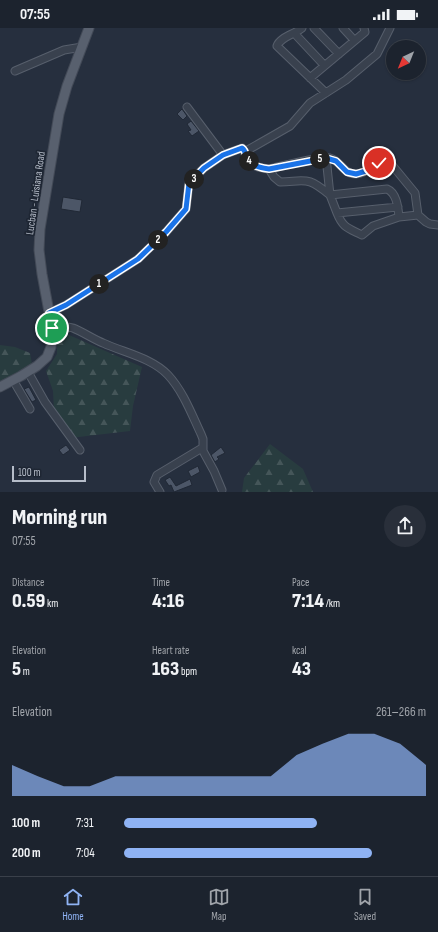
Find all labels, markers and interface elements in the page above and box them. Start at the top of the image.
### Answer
text: 07:55 [20,5,50,24]
north arrow [386,40,426,80]
map controls [386,40,426,80]
pin [362,146,396,180]
pin: 5 [310,149,330,169]
street label: Lucban - Luisiana Road [23,150,48,236]
pin: 4 [239,151,259,171]
text: 5 [318,152,322,165]
icon: check [368,152,390,174]
text: 4 [246,154,252,167]
pin: 3 [184,169,204,189]
text: 3 [192,172,196,185]
pin: 2 [148,230,168,250]
text: 2 [156,233,160,246]
pin: 1 [89,274,109,294]
text: 1 [97,277,101,290]
pin [35,311,69,345]
icon: arrive [41,317,63,339]
scale bar [12,464,86,483]
text: 100 m [18,466,40,479]
text: Morning run [12,504,107,531]
button: share [384,505,426,547]
text: 07:55 [12,533,36,549]
text: Distance [12,576,44,589]
text: Time [152,576,170,589]
text: Pace [292,576,310,589]
text: 0.59 [12,589,45,613]
text: 4:16 [152,589,184,613]
text: 7:14 [292,589,324,613]
text: km [45,597,58,610]
text: /km [324,597,340,610]
text: Elevation [12,644,46,657]
text: Heart rate [152,644,190,657]
text: kcal [292,644,307,657]
text: 5 [12,657,21,681]
text: 163 [152,657,179,681]
text: 43 [292,657,311,681]
text: m [21,665,30,678]
text: bpm [179,665,197,678]
text: Elevation [12,704,52,720]
text: 261–266 m [376,704,426,720]
text: 100 m [12,815,40,831]
text: 7:31 [76,815,94,831]
text: 200 m [12,845,41,861]
text: 7:04 [76,845,95,861]
tab: Home [62,886,84,923]
tab: Map [208,886,230,923]
tab: Saved [354,886,376,923]

